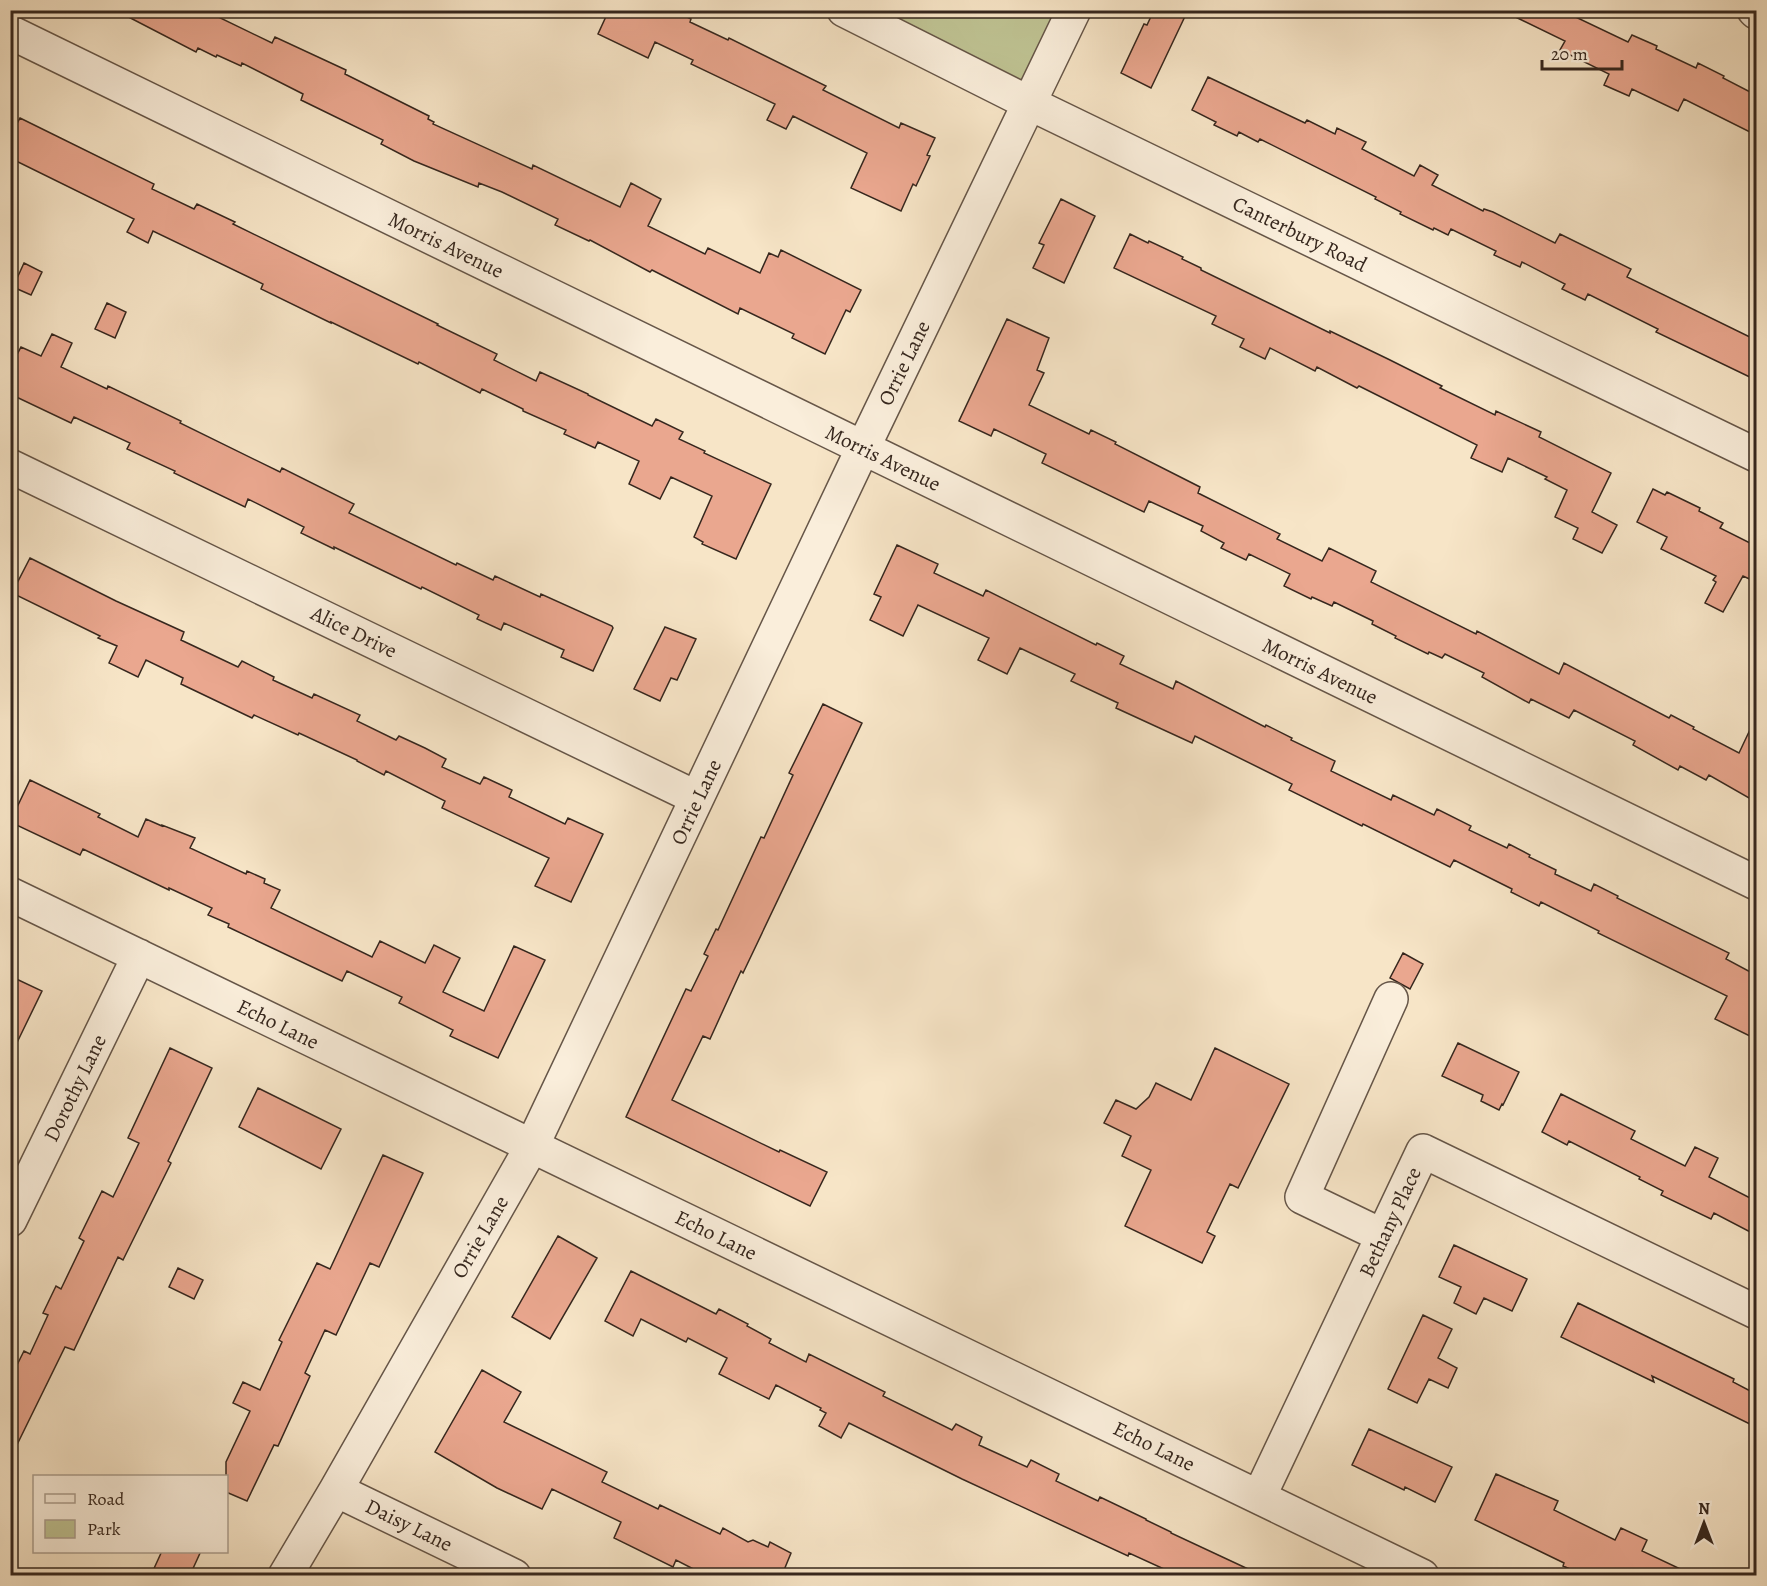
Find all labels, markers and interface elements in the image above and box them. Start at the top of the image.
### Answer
scale bar [1542,33,1622,71]
text: 20 m [1551,42,1588,66]
street label: Canterbury Road [1228,189,1373,279]
street label: Morris Avenue [384,205,508,285]
street label: Orrie Lane [871,316,937,410]
street label: Morris Avenue [821,418,945,498]
street label: Alice Drive [306,599,402,665]
street label: Morris Avenue [1258,631,1382,711]
street label: Orrie Lane [664,755,728,849]
street label: Echo Lane [232,992,324,1056]
street label: Dorothy Lane [37,1030,113,1146]
street label: Bethany Place [1352,1162,1428,1282]
street label: Orrie Lane [445,1190,515,1284]
street label: Echo Lane [670,1203,762,1267]
street label: Echo Lane [1108,1414,1200,1478]
legend [33,1475,228,1553]
text: Road [87,1487,125,1511]
street label: Daisy Lane [361,1492,457,1558]
north arrow [1674,1493,1734,1553]
text: N [1698,1498,1710,1520]
text: Park [87,1517,121,1541]

